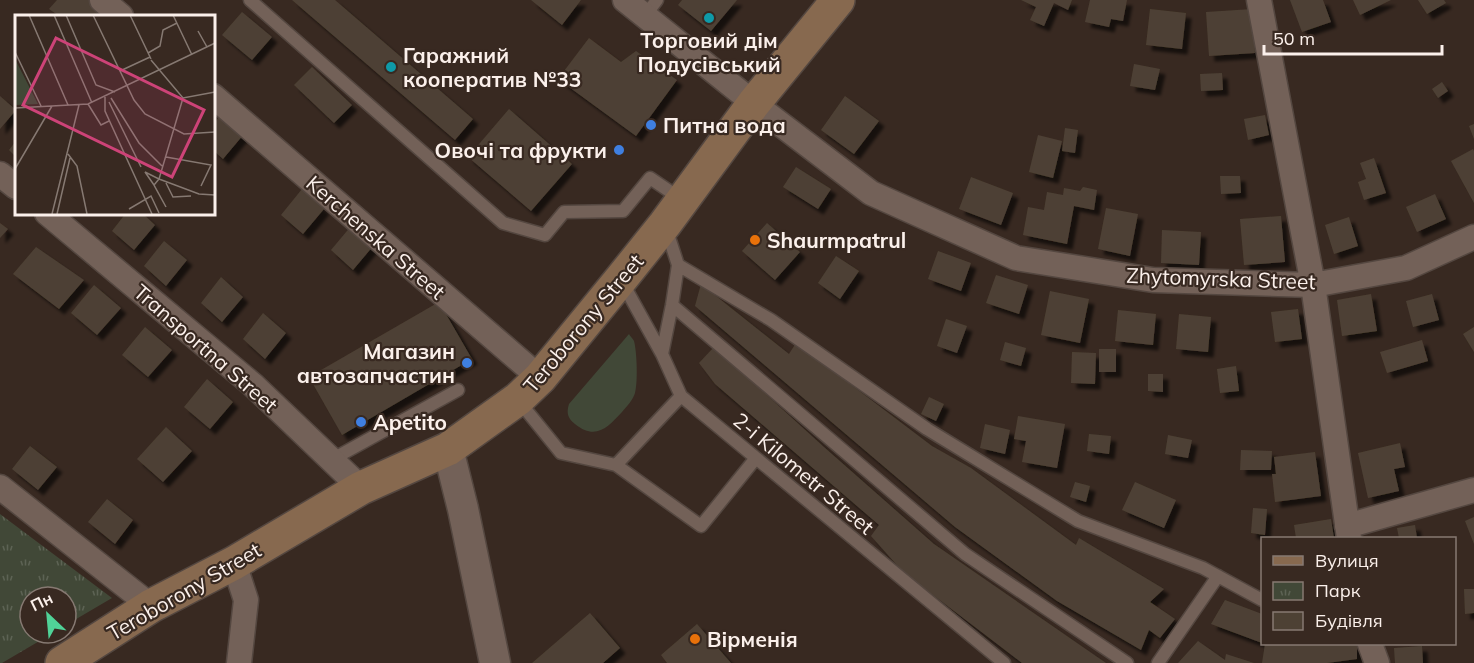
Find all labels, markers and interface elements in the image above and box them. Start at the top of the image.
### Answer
marker: Торговий дім Подусівський [702,11,716,25]
inset map [15,15,214,214]
scale bar [1264,18,1442,56]
place label: Торговий дім Подусівський [637,27,781,77]
text: 50 m [1273,27,1315,50]
place label: Гаражний кооператив №33 [403,42,581,92]
marker: Гаражний кооператив №33 [384,60,398,74]
place label: Питна вода [663,112,786,138]
marker: Питна вода [644,118,658,132]
place label: Овочі та фрукти [435,137,607,163]
marker: Овочі та фрукти [612,143,626,157]
street label: Kerchenska Street [301,170,451,304]
place label: Shaurmpatrul [767,227,906,253]
marker: Shaurmpatrul [748,233,762,247]
street label: Teroborony Street [517,248,649,398]
street label: Zhytomyrska Street [1126,262,1316,294]
street label: Transportna Street [129,278,283,418]
place label: Магазин автозапчастин [297,338,455,388]
marker: Магазин автозапчастин [460,356,474,370]
street label: 2-i Kilometr Street [728,407,880,539]
place label: Apetito [373,409,447,435]
marker: Apetito [354,415,368,429]
street label: Teroborony Street [103,536,265,646]
legend [1261,537,1456,645]
text: Вулиця [1315,549,1379,572]
text: Парк [1315,579,1361,602]
north arrow [18,585,78,645]
text: Пн [27,588,56,615]
text: Будівля [1315,609,1383,632]
place label: Вірменія [707,626,798,652]
marker: Вірменія [688,632,702,646]

